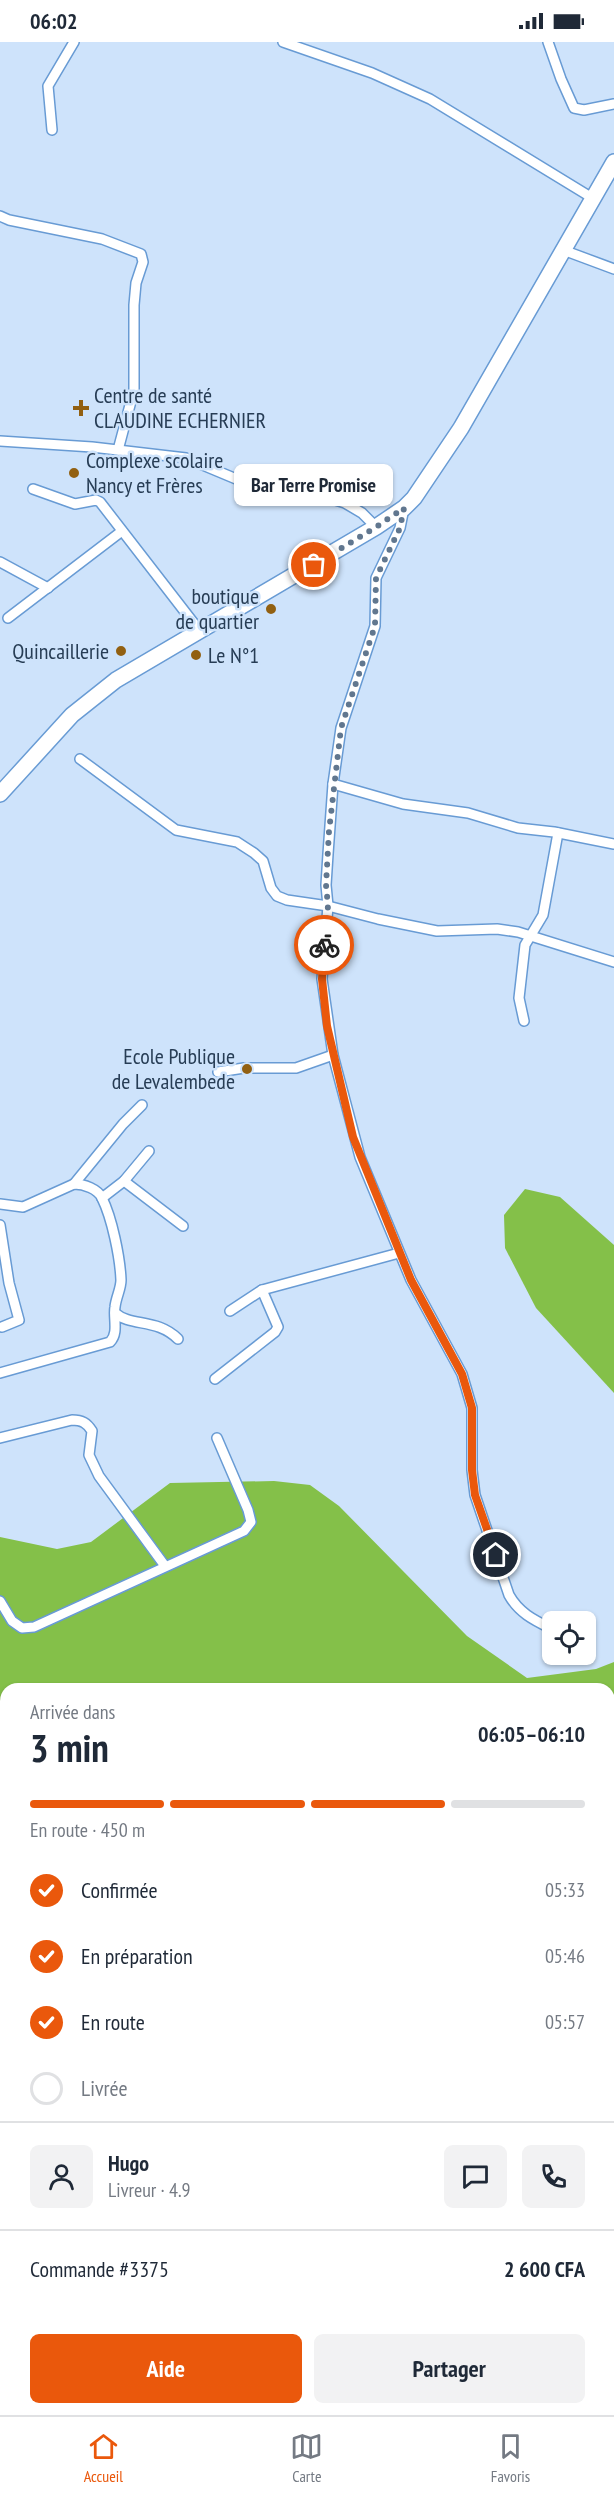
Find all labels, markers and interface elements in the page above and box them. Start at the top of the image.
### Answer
text: 06:02 [30,7,78,35]
place label: Centre de santé CLAUDINE ECHERNIER [94,381,266,434]
marker: Centre de santé CLAUDINE ECHERNIER [72,399,90,417]
place label: Complexe scolaire Nancy et Frères [86,446,223,499]
callout: Bar Terre Promise [234,463,394,505]
marker: Complexe scolaire Nancy et Frères [67,466,81,480]
text: Bar Terre Promise [251,472,376,498]
pin [288,539,339,590]
icon: bag [297,548,330,581]
place label: boutique de quartier [175,582,259,635]
marker: boutique de quartier [264,602,278,616]
place label: Quincaillerie [12,637,109,665]
place label: Le N°1 [208,641,259,669]
marker: Quincaillerie [114,644,128,658]
marker: Le N°1 [189,648,203,662]
courier [294,915,354,975]
icon: bike [308,929,341,962]
place label: Ecole Publique de Levalembede [112,1042,235,1095]
marker: Ecole Publique de Levalembede [240,1062,254,1076]
pin [470,1529,521,1580]
icon: home [479,1538,512,1571]
map controls [542,1611,596,1665]
button: locate [542,1611,596,1665]
text: Arrivée dans [30,1699,115,1725]
text: 06:05–06:10 [478,1720,585,1748]
text: 3 min [30,1722,109,1773]
text: En route · 450 m [30,1817,145,1843]
icon: check [30,1874,63,1907]
text: Confirmée [81,1876,158,1904]
text: 05:33 [545,1877,585,1903]
icon: check [30,1940,63,1973]
text: En préparation [81,1942,193,1970]
text: 05:46 [545,1943,585,1969]
icon: check [30,2006,63,2039]
text: En route [81,2008,145,2036]
text: 05:57 [545,2009,585,2035]
text: Livrée [81,2074,127,2102]
button: person [30,2145,93,2208]
button: chat [444,2145,507,2208]
button: phone [522,2145,585,2208]
text: Hugo [108,2149,149,2177]
text: Livreur · 4.9 [108,2177,191,2203]
text: Commande #3375 [30,2255,169,2283]
text: 2 600 CFA [504,2255,585,2283]
button: Aide [30,2334,302,2403]
button: Partager [314,2334,585,2403]
tab: Accueil [84,2430,123,2486]
tab: Carte [290,2430,323,2486]
tab: Favoris [491,2430,530,2486]

